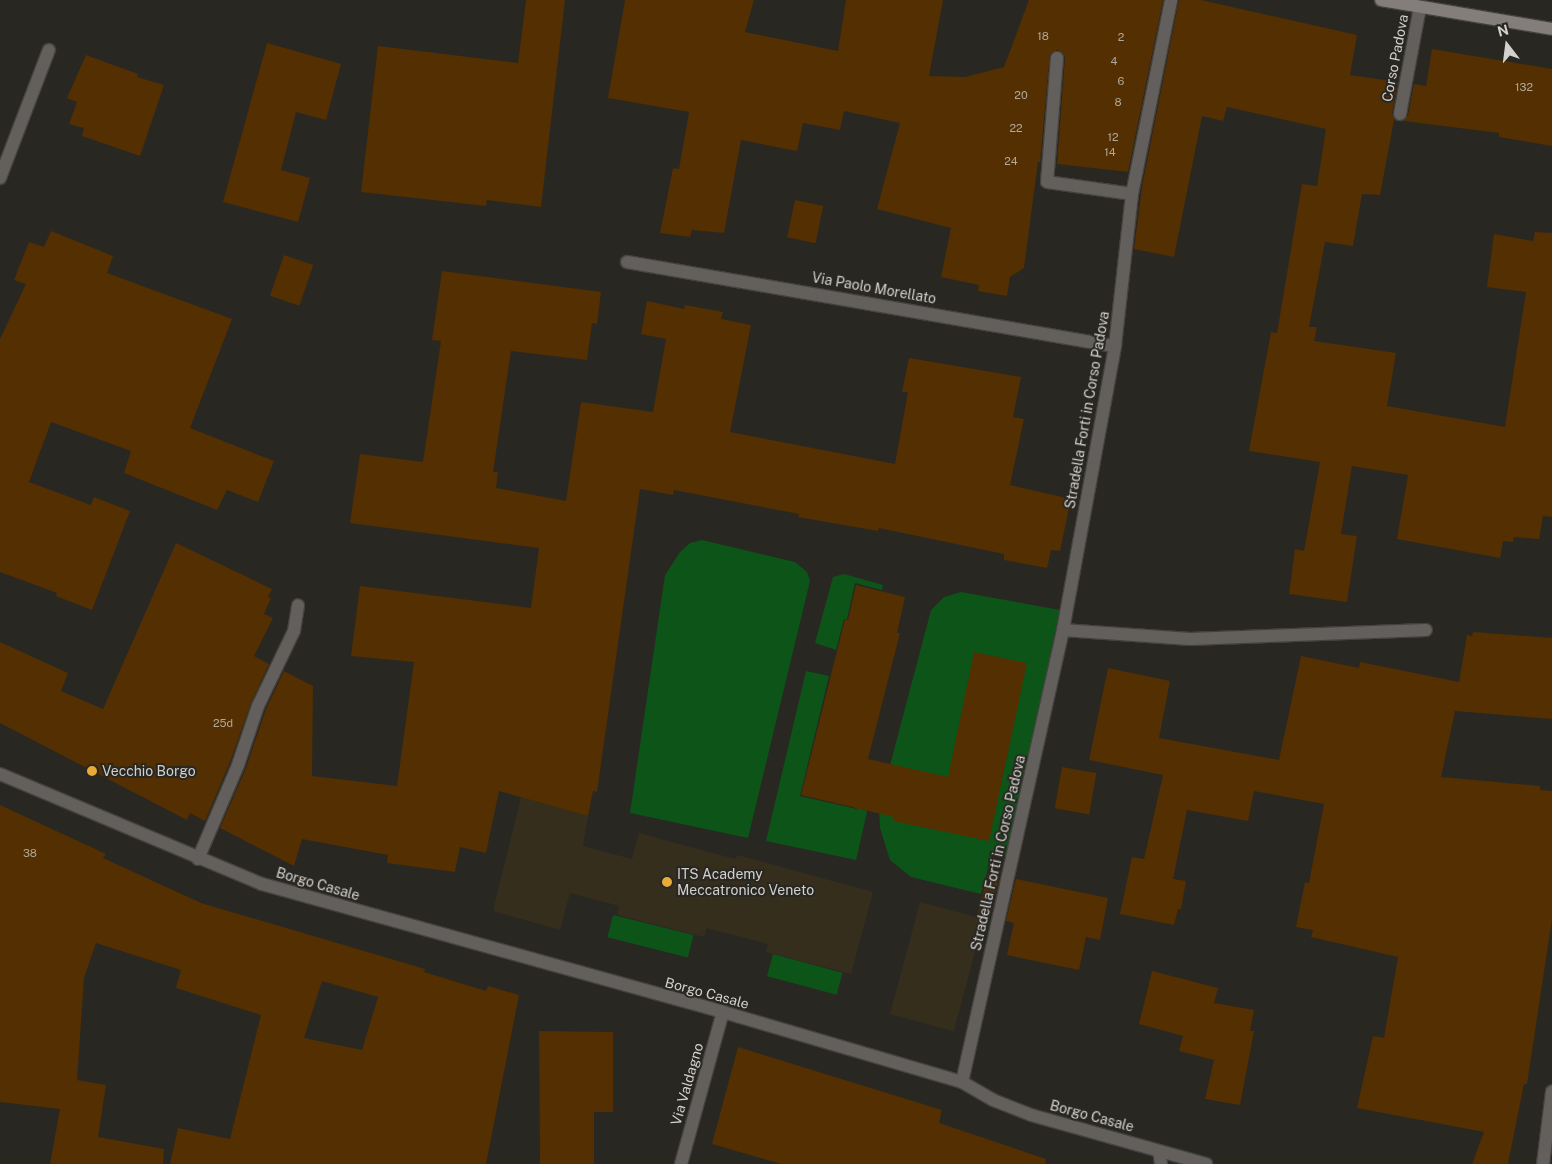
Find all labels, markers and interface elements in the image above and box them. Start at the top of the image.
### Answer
street label: Corso Padova [1378,13,1412,103]
north arrow [1482,20,1532,70]
text: N [1496,21,1510,40]
house number: 18 [1037,29,1049,43]
house number: 2 [1118,30,1124,44]
house number: 4 [1111,54,1117,68]
house number: 6 [1118,74,1124,88]
house number: 132 [1515,80,1533,94]
house number: 20 [1014,88,1028,102]
house number: 8 [1114,95,1122,109]
house number: 22 [1009,121,1023,135]
house number: 12 [1107,130,1119,144]
house number: 14 [1104,145,1116,159]
house number: 24 [1004,154,1018,168]
street label: Via Paolo Morellato [810,269,938,307]
street label: Stradella Forti in Corso Padova [1061,310,1113,510]
house number: 25d [213,716,233,730]
street label: Stradella Forti in Corso Padova [967,753,1029,953]
place label: Vecchio Borgo [102,763,196,779]
marker: Vecchio Borgo [86,765,98,777]
house number: 38 [23,846,37,860]
street label: Borgo Casale [274,864,362,904]
place label: ITS Academy Meccatronico Veneto [677,866,814,899]
marker: ITS Academy Meccatronico Veneto [661,876,673,888]
street label: Borgo Casale [663,974,751,1012]
street label: Via Valdagno [667,1041,707,1127]
street label: Borgo Casale [1048,1097,1136,1135]

